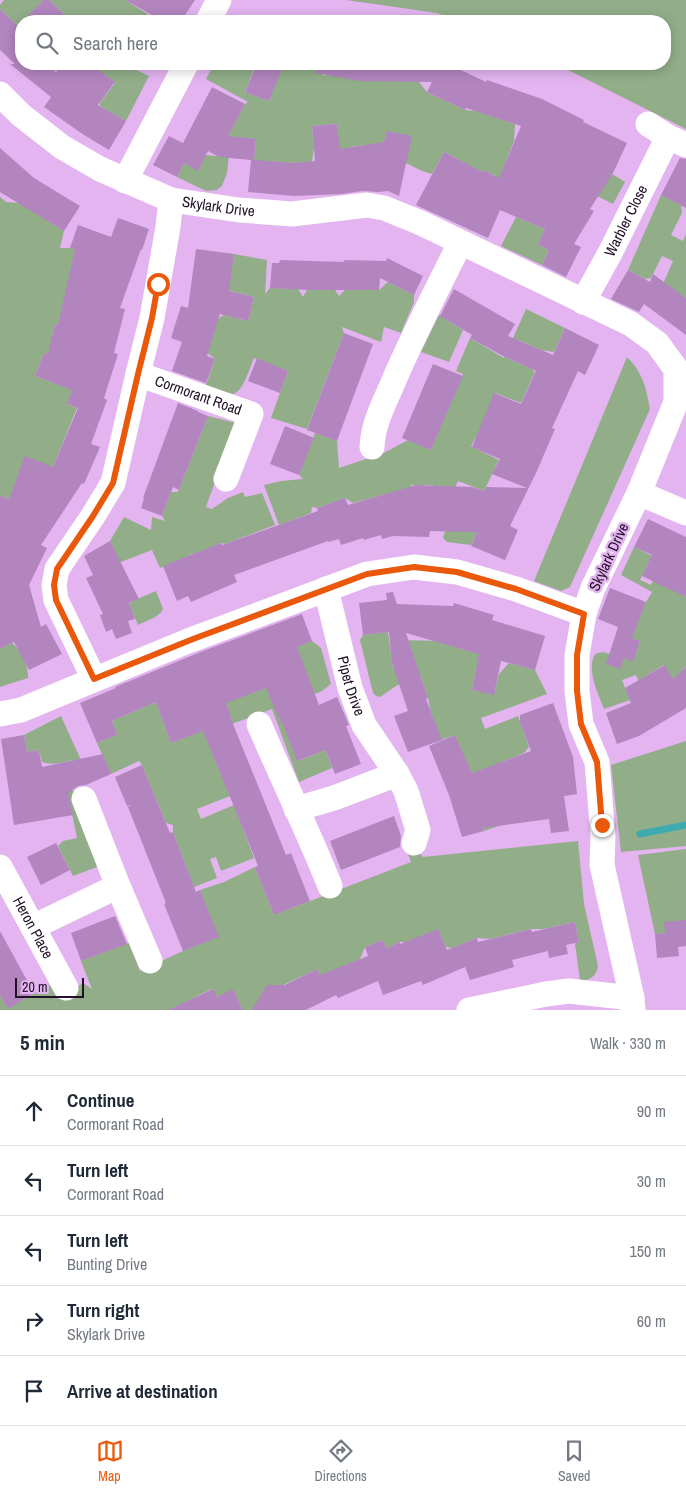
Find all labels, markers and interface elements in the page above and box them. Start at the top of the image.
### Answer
search box [15,15,671,70]
icon: search [33,29,61,57]
text: Search here [73,30,158,56]
street label: Warbler Close [599,181,652,260]
street label: Skylark Drive [181,191,256,221]
route start [147,273,170,296]
street label: Cormorant Road [152,370,245,420]
street label: Skylark Drive [584,519,634,594]
street label: Pipet Drive [333,654,371,719]
route end [591,814,614,837]
street label: Heron Place [8,893,59,962]
scale bar [15,975,84,998]
text: 20 m [22,978,48,996]
text: 5 min [20,1028,65,1057]
text: Walk · 330 m [590,1032,666,1054]
text: Continue [67,1087,135,1113]
icon: ahead [20,1097,48,1125]
text: 90 m [637,1100,666,1122]
text: Cormorant Road [67,1113,164,1135]
text: Turn left [67,1157,128,1183]
icon: left [20,1167,48,1195]
text: 30 m [637,1170,666,1192]
text: Cormorant Road [67,1183,164,1205]
text: Turn left [67,1227,128,1253]
icon: left [20,1237,48,1265]
text: 150 m [630,1240,666,1262]
text: Bunting Drive [67,1253,147,1275]
text: Turn right [67,1297,139,1323]
icon: right [20,1307,48,1335]
text: 60 m [637,1310,666,1332]
text: Skylark Drive [67,1323,145,1345]
icon: arrive [20,1377,48,1405]
text: Arrive at destination [67,1378,218,1404]
tab: Map [96,1437,124,1485]
tab: Directions [315,1437,367,1485]
tab: Saved [558,1437,590,1485]

